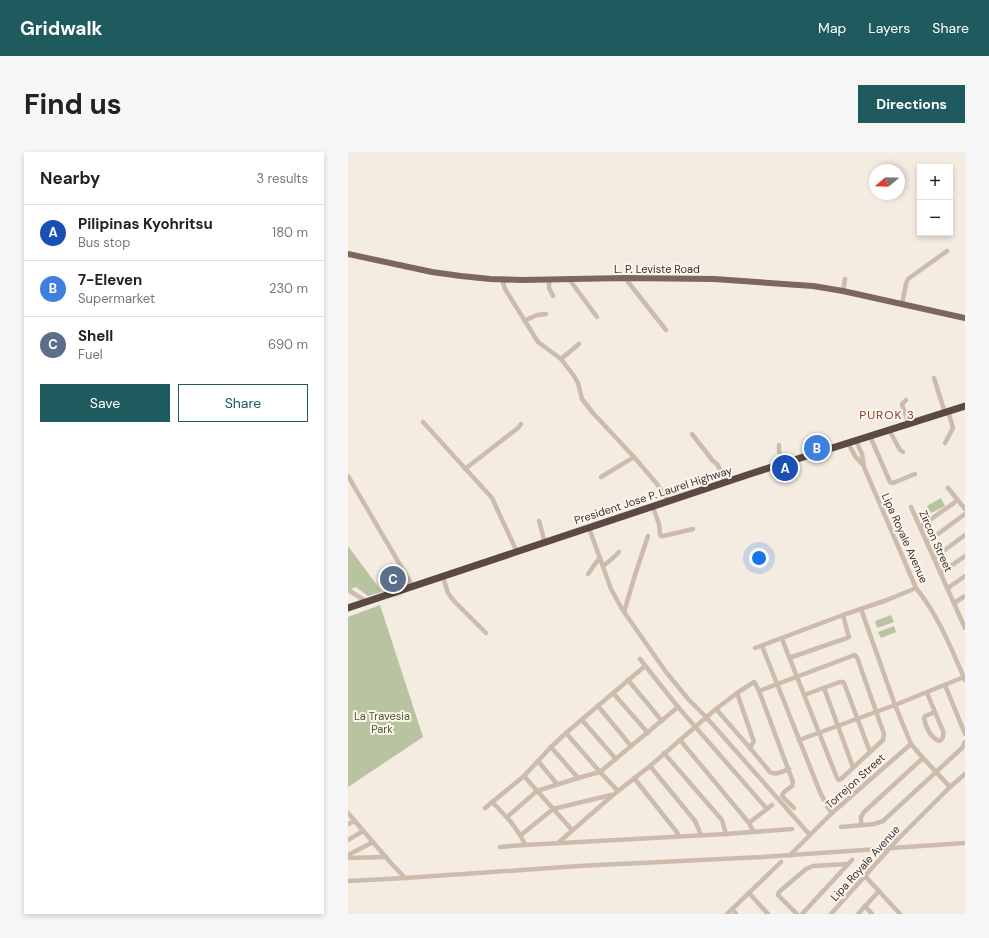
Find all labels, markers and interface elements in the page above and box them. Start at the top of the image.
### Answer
text: Gridwalk [20,16,102,41]
text: Map [818,19,846,37]
text: Layers [868,19,910,37]
text: Share [932,19,969,37]
button: Directions [858,85,965,123]
text: Find us [24,86,122,123]
north arrow [869,164,905,200]
map controls [917,164,953,236]
button: + [917,164,953,200]
text: Nearby [40,167,100,189]
text: 3 results [256,170,308,187]
button: − [917,200,953,236]
text: Pilipinas Kyohritsu [78,214,213,234]
text: A [48,224,58,241]
text: 180 m [272,224,308,241]
text: Bus stop [78,234,130,251]
street label: L. P. Leviste Road [614,262,700,276]
text: 7-Eleven [78,270,142,290]
text: B [49,280,57,297]
text: 230 m [269,280,308,297]
text: Supermarket [78,290,155,307]
text: Shell [78,326,113,346]
text: C [48,336,58,353]
text: 690 m [268,336,308,353]
text: Fuel [78,346,103,363]
button: Save [40,384,170,422]
button: Share [178,384,308,422]
district label: PUROK 3 [859,407,915,423]
pin: B [804,433,830,463]
pin: A [772,453,798,483]
street label: President Jose P. Laurel Highway [572,463,734,527]
street label: Lipa Royale Avenue [879,491,931,585]
street label: Zircon Street [916,508,956,574]
your location [749,548,769,568]
pin: C [380,564,406,594]
park label: La Travesia Park [354,709,410,736]
street label: Torrejon Street [822,751,888,811]
street label: Lipa Royale Avenue [827,822,903,904]

